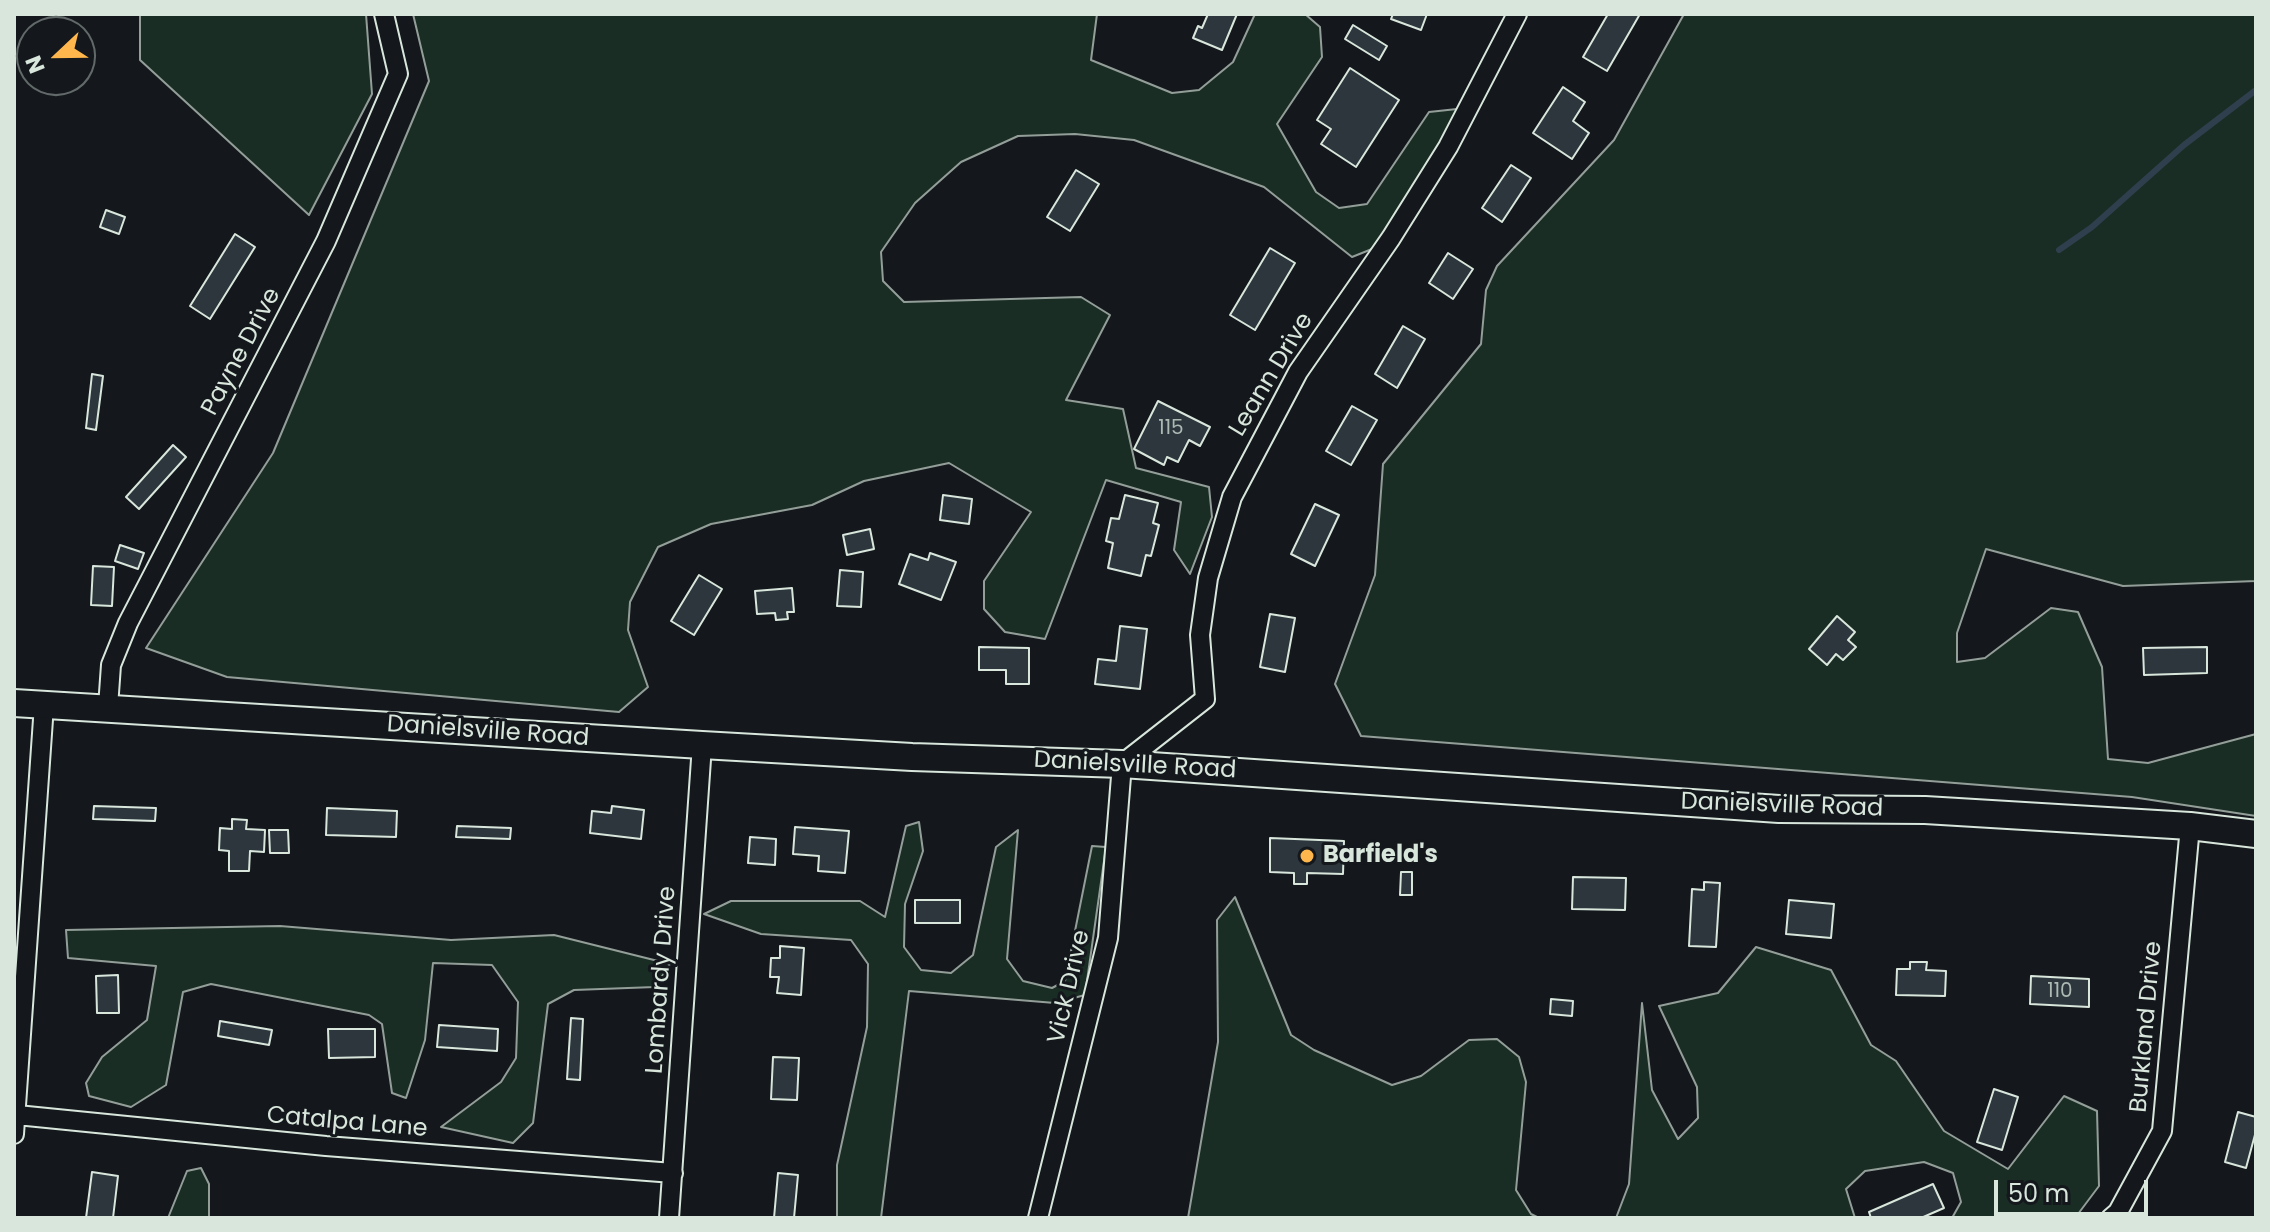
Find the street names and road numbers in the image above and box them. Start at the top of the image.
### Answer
street label: Payne Drive [196,283,288,421]
street label: Leann Drive [1224,308,1320,442]
street label: Danielsville Road [386,711,590,753]
street label: Danielsville Road [1033,746,1237,786]
street label: Danielsville Road [1680,788,1884,824]
street label: Lombardy Drive [641,885,683,1075]
street label: Vick Drive [1043,927,1097,1047]
street label: Burkland Drive [2125,940,2169,1114]
street label: Catalpa Lane [265,1102,429,1144]

